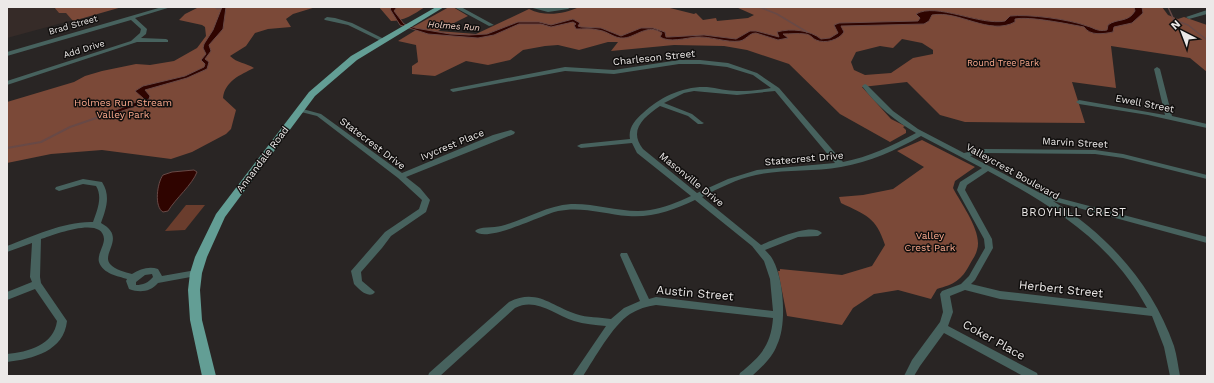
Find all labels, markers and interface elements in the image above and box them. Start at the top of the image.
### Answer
north arrow [1162,12,1202,52]
street label: Brad Street [47,13,99,37]
text: N [1168,17,1183,32]
water label: Holmes Run [428,19,480,33]
street label: Add Drive [62,38,106,60]
street label: Charleson Street [612,48,696,67]
park label: Round Tree Park [967,58,1039,68]
street label: Ewell Street [1115,92,1176,115]
park label: Holmes Run Stream Valley Park [74,97,172,120]
street label: Statecrest Drive [338,115,408,172]
street label: Annandale Road [234,124,291,194]
street label: Ivycrest Place [419,127,486,162]
street label: Marvin Street [1042,135,1109,150]
street label: Valleycrest Boulevard [964,141,1061,202]
street label: Masonville Drive [657,150,726,209]
street label: Statecrest Drive [764,150,844,167]
district label: BROYHILL CREST [1021,206,1127,219]
park label: Valley Crest Park [905,230,956,253]
street label: Herbert Street [1018,278,1104,300]
street label: Austin Street [656,283,734,303]
street label: Coker Place [960,317,1028,363]

